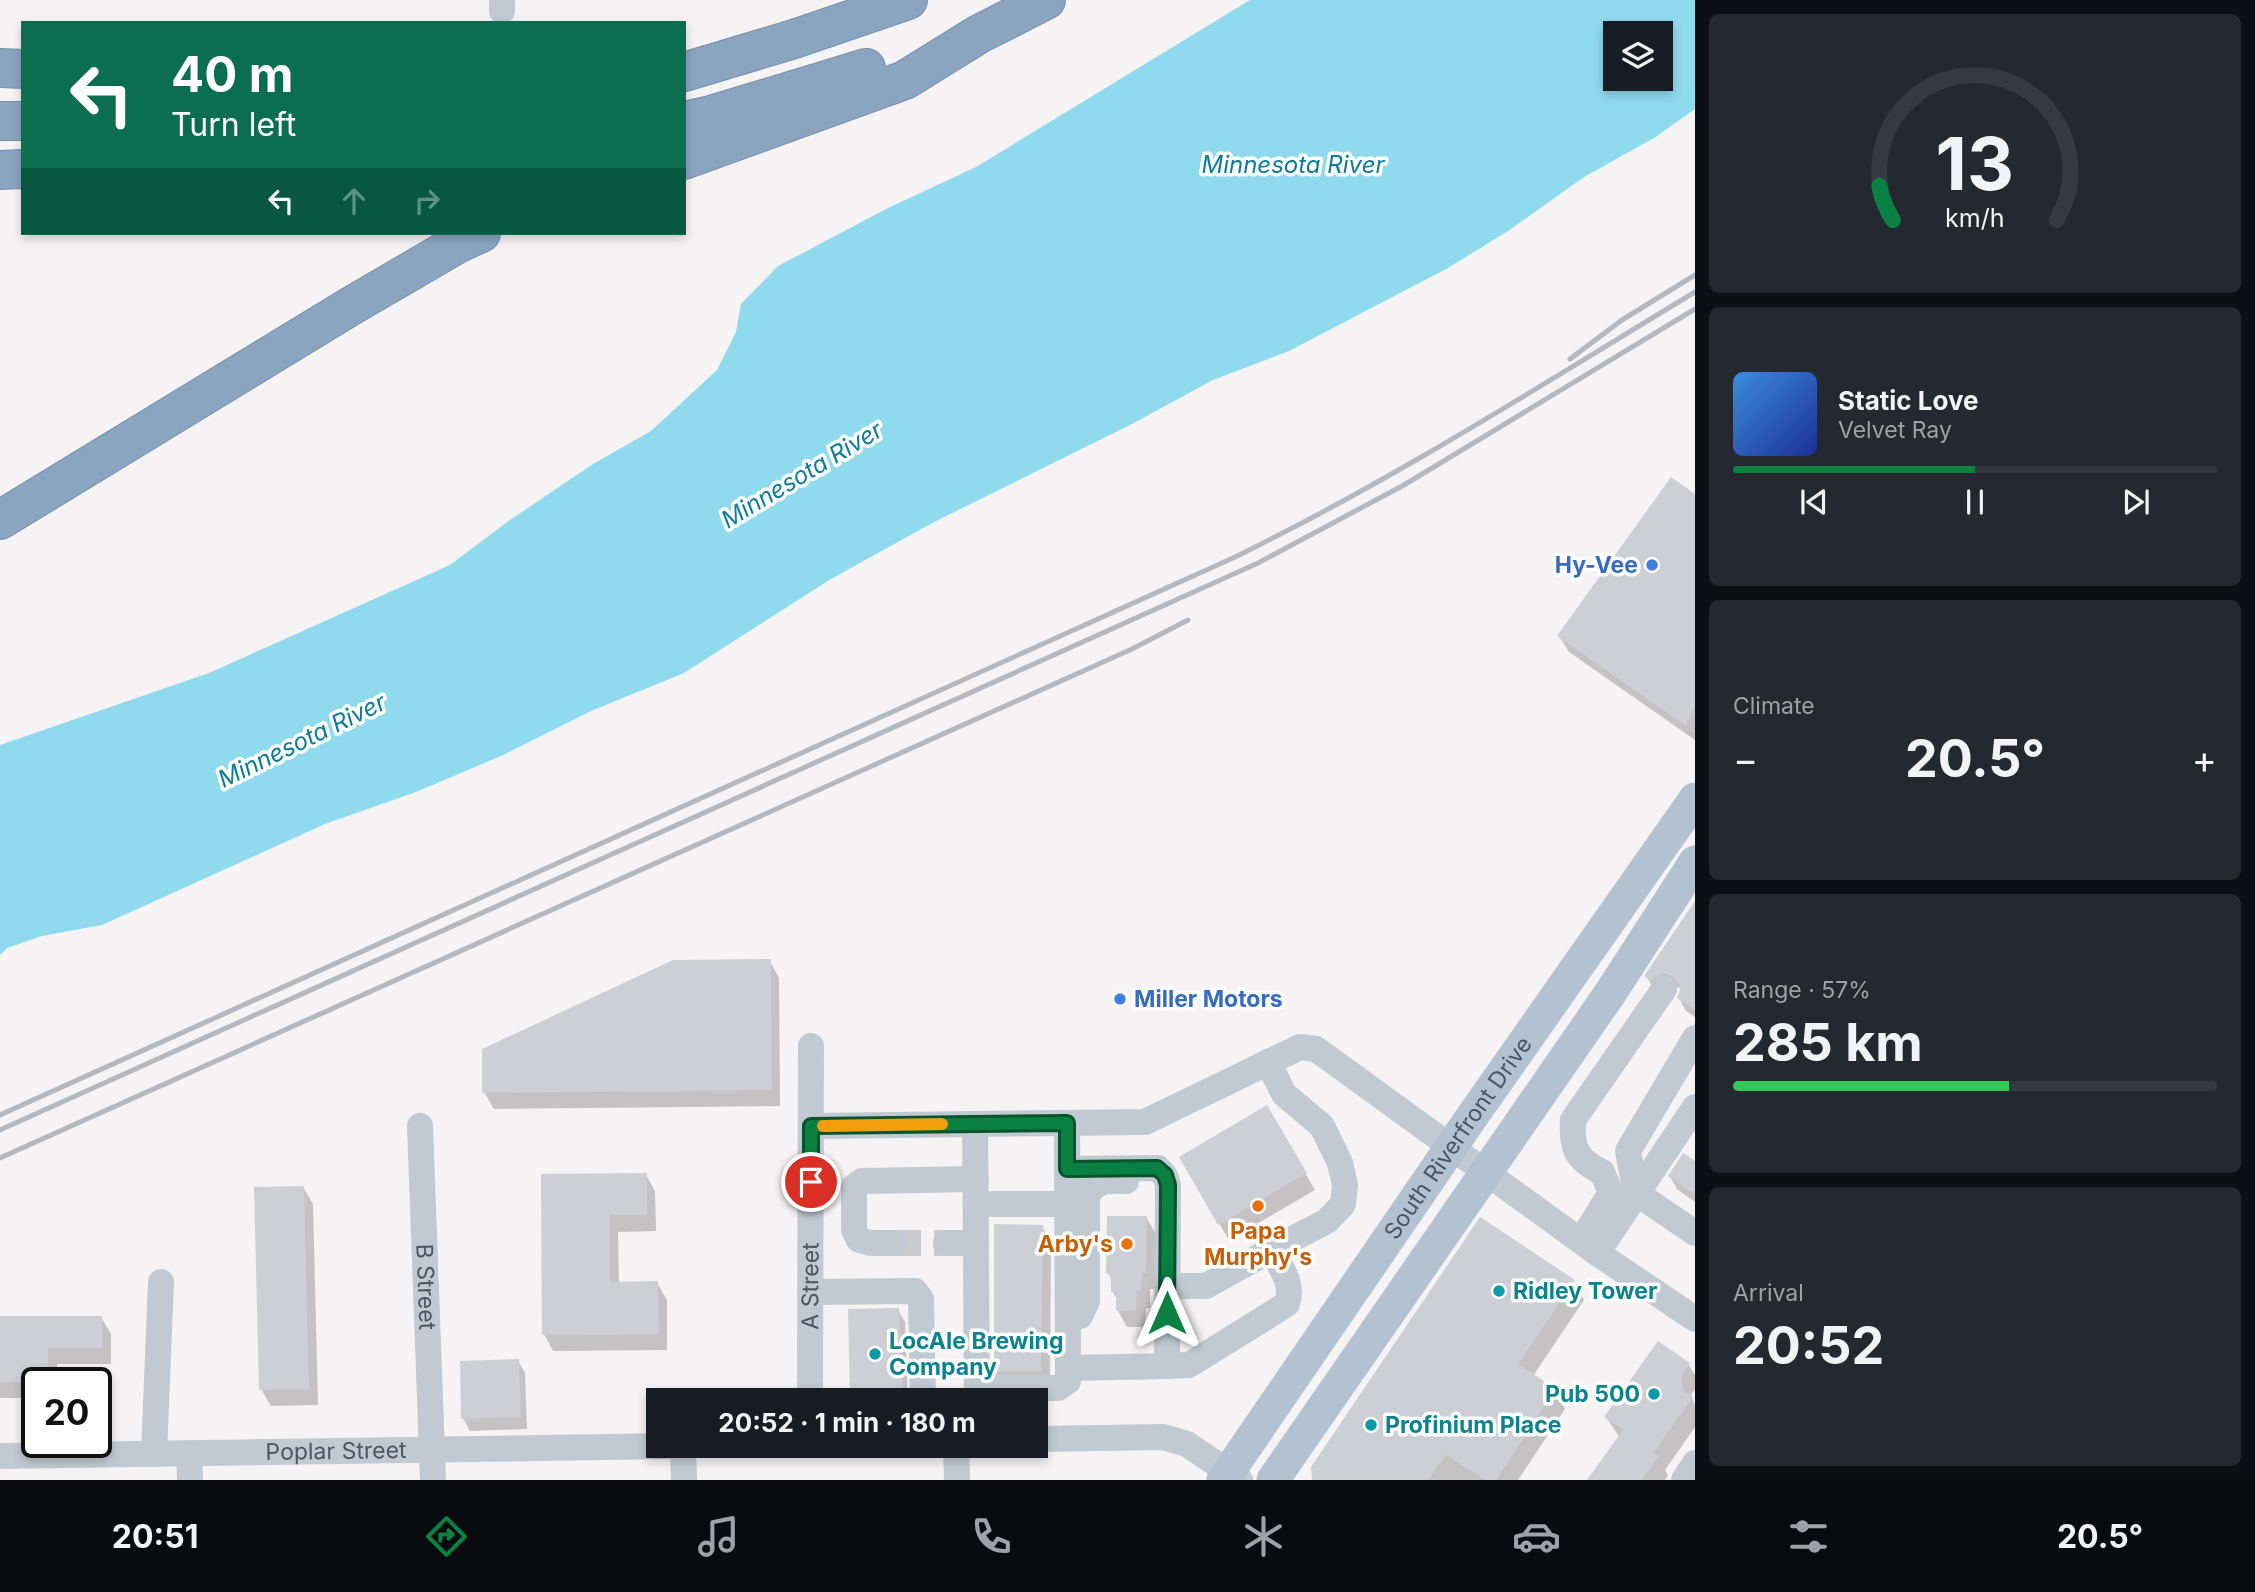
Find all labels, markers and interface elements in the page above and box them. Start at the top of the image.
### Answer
map controls [1603,21,1673,91]
button: layers [1603,21,1673,91]
text: 40 m [171,45,294,104]
icon: left [56,49,147,140]
text: Turn left [171,105,296,144]
text: 13 [1936,119,2014,208]
water label: Minnesota River [1201,150,1385,179]
icon: left [262,182,300,220]
icon: ahead [335,182,373,220]
icon: right [408,182,446,220]
text: km/h [1945,202,2005,232]
text: Static Love [1838,385,1979,416]
water label: Minnesota River [716,415,888,534]
text: Velvet Ray [1838,416,1952,444]
icon: previous [1795,483,1833,521]
icon: pause [1956,483,1994,521]
icon: next [2117,483,2155,521]
place label: Hy-Vee [1555,551,1638,579]
marker: Hy-Vee [1644,557,1660,573]
water label: Minnesota River [213,687,391,794]
text: Climate [1733,692,1815,720]
text: 20.5° [1905,727,2045,790]
text: − [1733,736,1758,782]
text: + [2192,736,2217,782]
text: Range · 57% [1733,976,1871,1004]
place label: Miller Motors [1134,985,1283,1013]
marker: Miller Motors [1112,991,1128,1007]
text: 285 km [1733,1011,1923,1074]
street label: South Riverfront Drive [1378,1031,1538,1245]
pin [781,1152,841,1212]
icon: arrive [792,1163,830,1201]
marker: Papa Murphy's [1250,1198,1266,1214]
place label: Papa Murphy's [1204,1217,1312,1271]
place label: Arby's [1038,1230,1113,1258]
marker: Arby's [1119,1236,1135,1252]
street label: A Street [796,1242,824,1330]
street label: B Street [410,1243,442,1331]
position arrow [1130,1276,1204,1350]
place label: Ridley Tower [1513,1277,1657,1305]
text: Arrival [1733,1279,1804,1307]
marker: Ridley Tower [1491,1283,1507,1299]
text: 20:52 [1733,1314,1884,1377]
place label: LocAle Brewing Company [889,1327,1063,1381]
marker: LocAle Brewing Company [867,1346,883,1362]
speed limit sign: 20 [21,1367,112,1458]
place label: Pub 500 [1545,1380,1640,1408]
marker: Pub 500 [1646,1386,1662,1402]
text: 20:52 · 1 min · 180 m [718,1407,976,1438]
place label: Profinium Place [1385,1411,1561,1439]
marker: Profinium Place [1363,1417,1379,1433]
street label: Poplar Street [265,1436,407,1466]
icon: directions [422,1512,471,1561]
icon: music [694,1512,743,1561]
icon: phone [967,1512,1016,1561]
icon: climate [1239,1512,1288,1561]
icon: car [1512,1512,1561,1561]
icon: filters [1784,1512,1833,1561]
text: 20:51 [112,1517,198,1556]
text: 20.5° [2057,1517,2143,1556]

